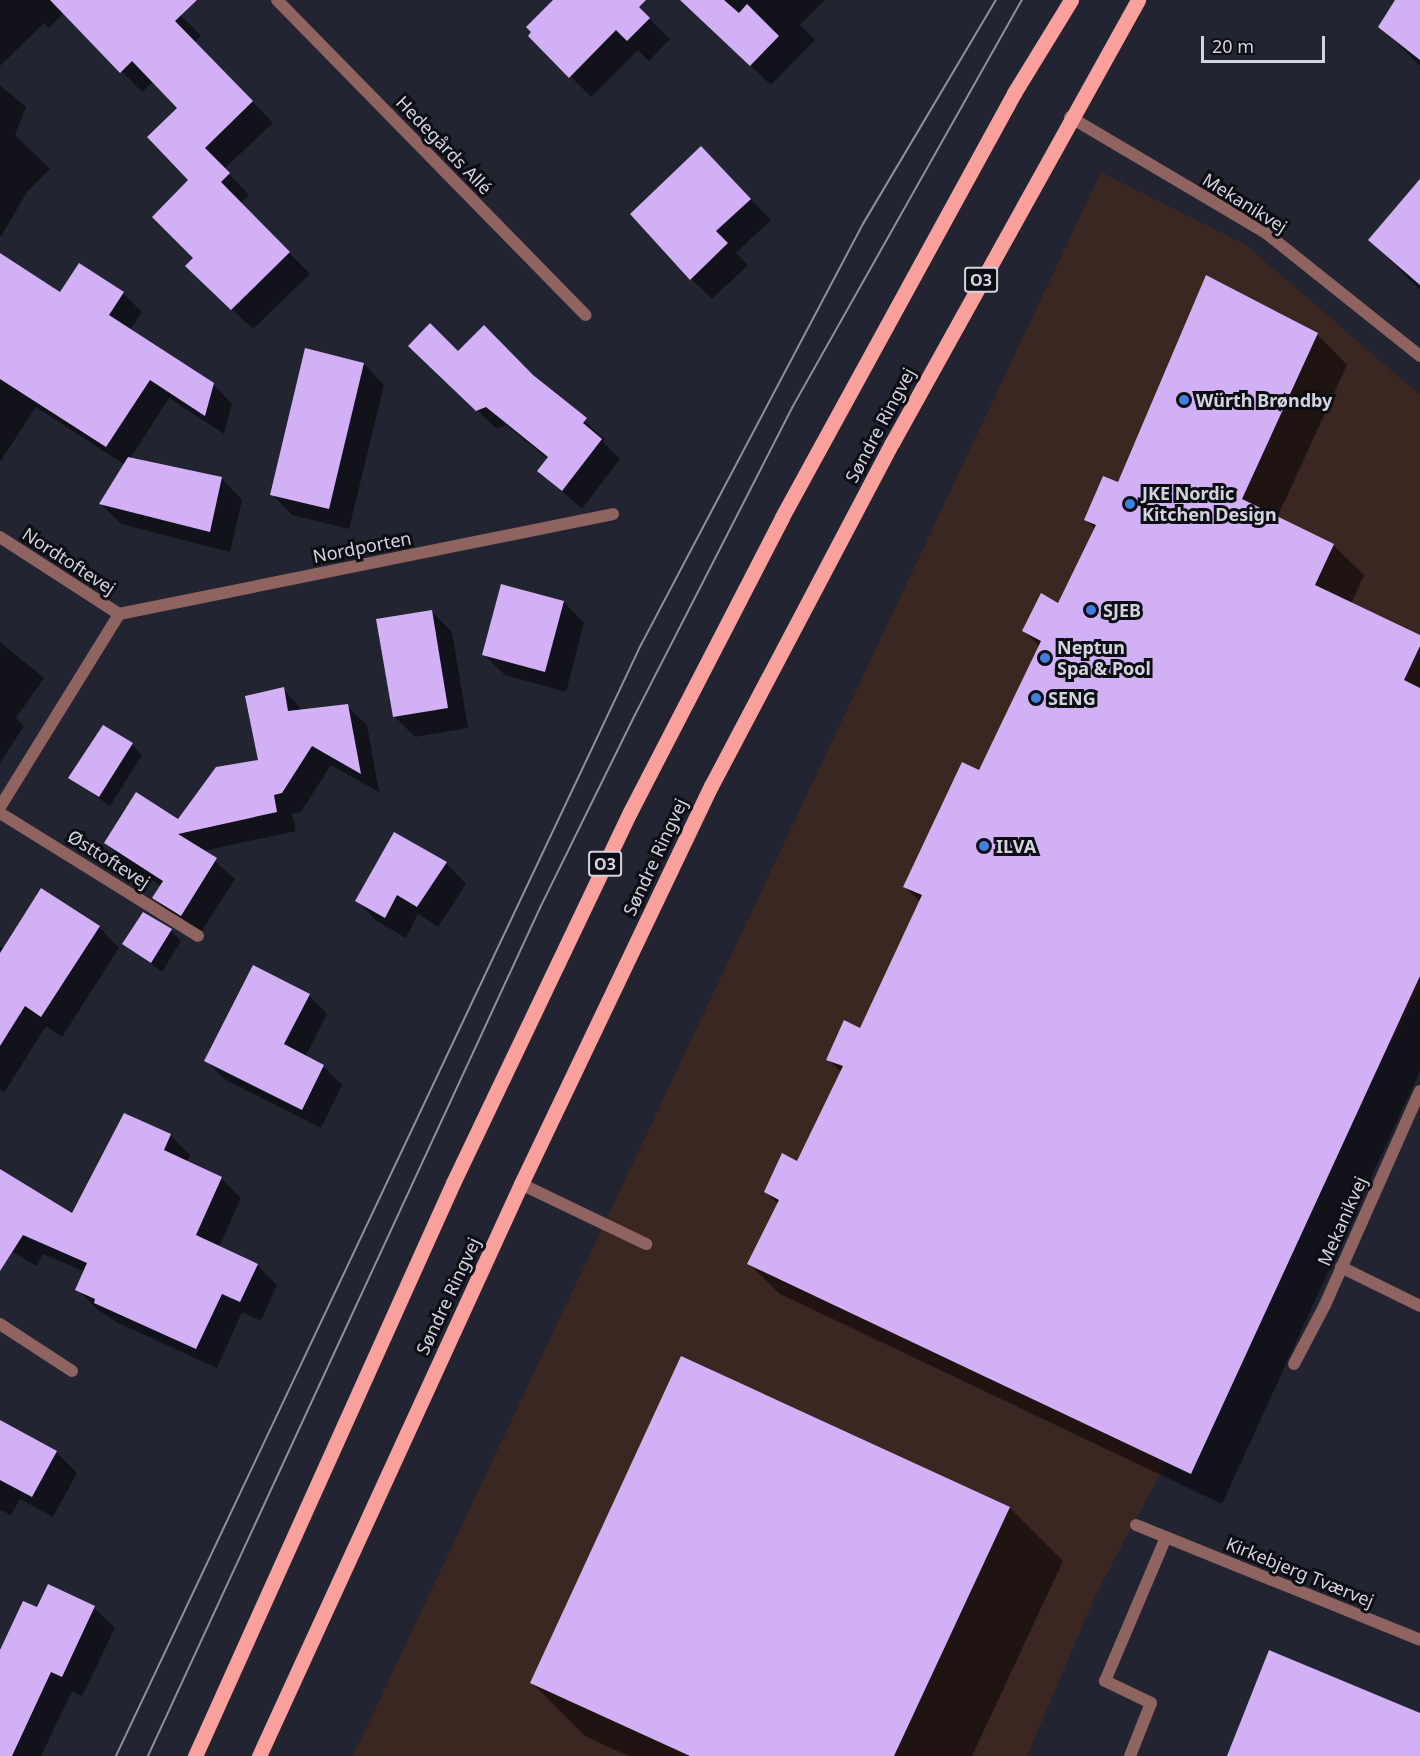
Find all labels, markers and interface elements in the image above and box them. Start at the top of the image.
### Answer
scale bar [1204,24,1328,62]
text: 20 m [1212,34,1254,58]
street label: Hedegårds Allé [392,91,496,199]
street label: Mekanikvej [1199,169,1291,237]
road number: O3 [963,267,999,293]
street label: Søndre Ringvej [841,364,919,486]
place label: Würth Brøndby [1196,389,1332,411]
marker: Würth Brøndby [1177,393,1191,407]
place label: JKE Nordic Kitchen Design [1142,483,1277,526]
marker: JKE Nordic Kitchen Design [1123,497,1137,511]
street label: Nordtoftevej [18,523,120,599]
street label: Nordporten [311,527,413,567]
place label: SJEB [1103,599,1141,621]
marker: SJEB [1084,603,1098,617]
place label: Neptun Spa & Pool [1057,637,1151,680]
marker: Neptun Spa & Pool [1038,651,1052,665]
place label: SENG [1048,687,1096,709]
marker: SENG [1029,691,1043,705]
street label: Søndre Ringvej [618,795,692,919]
street label: Østtoftevej [64,825,154,893]
place label: ILVA [996,835,1036,857]
marker: ILVA [977,839,991,853]
road number: O3 [587,851,623,877]
street label: Mekanikvej [1313,1173,1371,1269]
street label: Søndre Ringvej [411,1234,485,1358]
street label: Kirkebjerg Tværvej [1223,1532,1377,1612]

